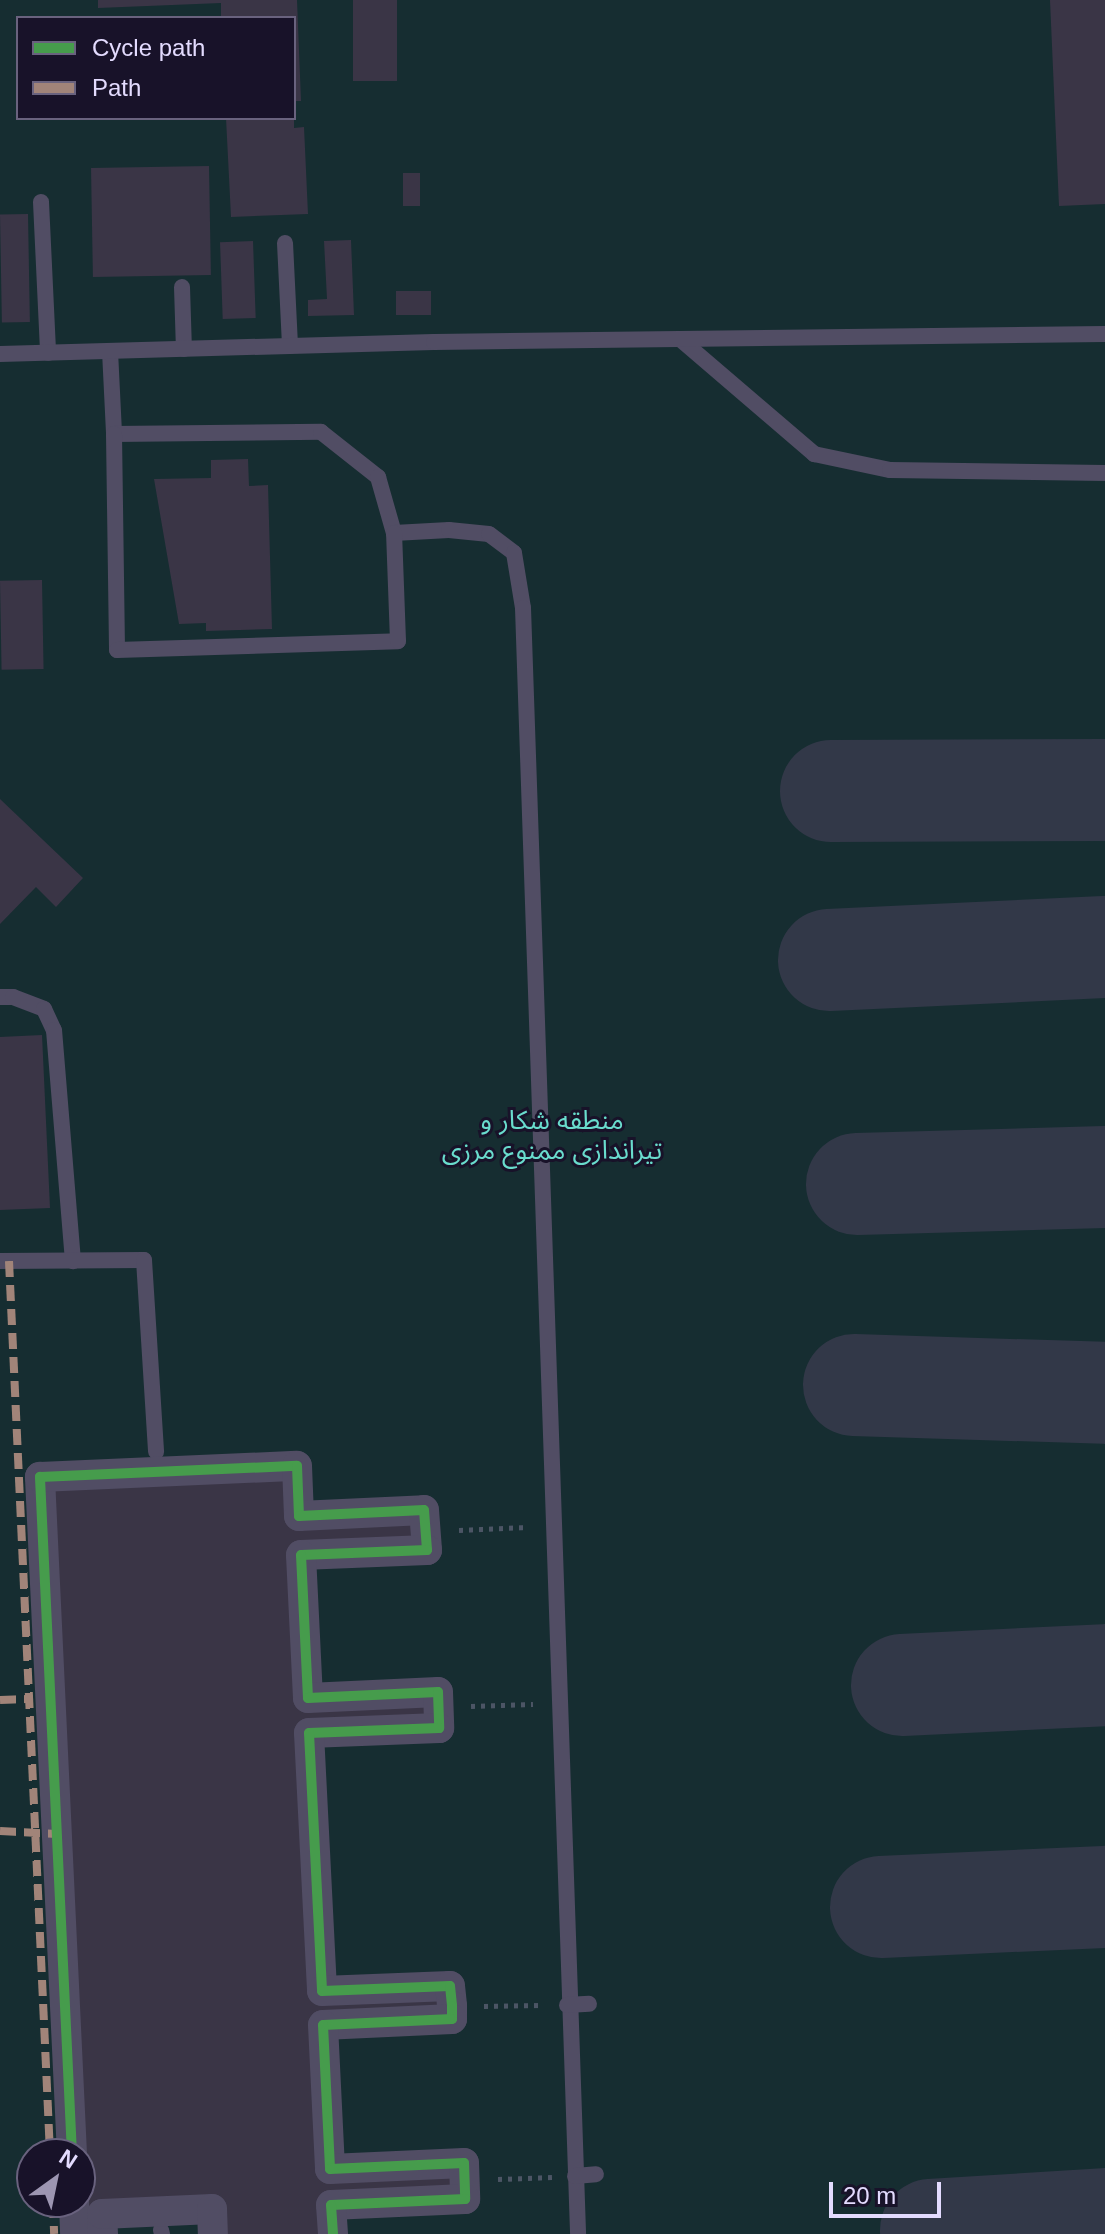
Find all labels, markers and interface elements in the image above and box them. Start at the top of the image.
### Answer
legend [16,16,296,120]
text: Cycle path [92,34,205,61]
text: Path [92,74,141,101]
park label: منطقه شکار و تیراندازی ممنوع مرزی [442,1105,662,1166]
north arrow [16,2138,96,2218]
text: N [55,2144,82,2174]
scale bar [833,2166,945,2216]
text: 20 m [843,2182,896,2209]

